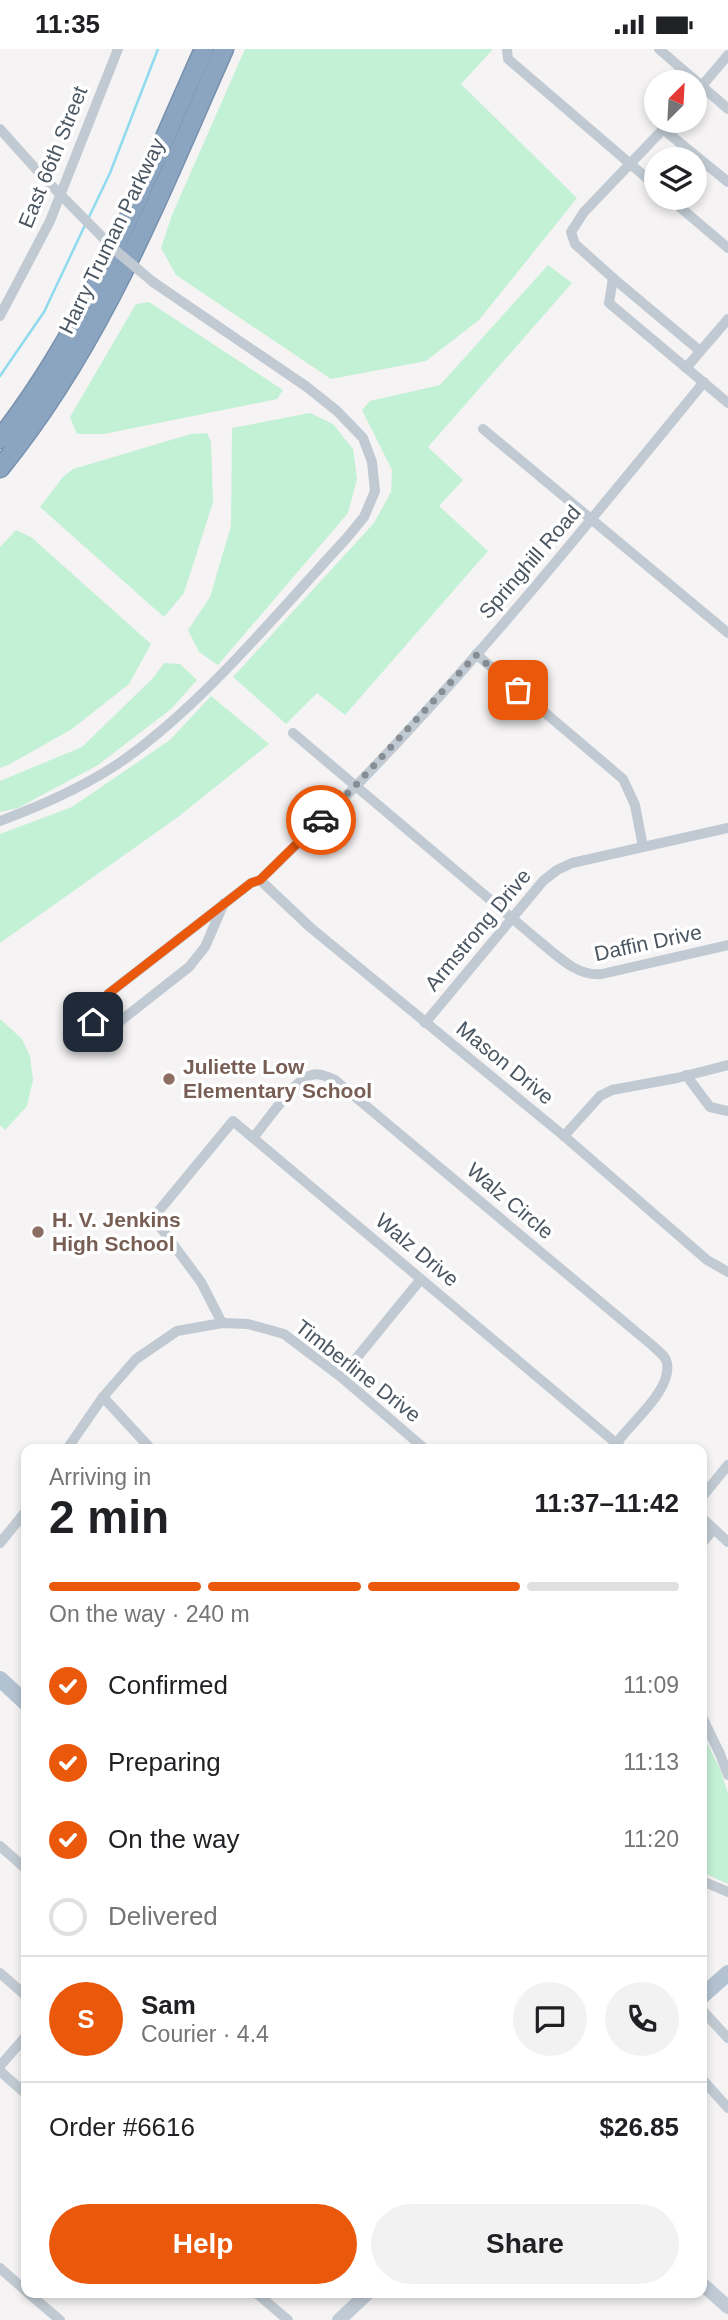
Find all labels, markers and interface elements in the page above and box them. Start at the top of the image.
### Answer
text: 11:35 [35,9,100,39]
north arrow [644,70,707,133]
map controls [644,70,707,210]
street label: East 66th Street [14,83,91,231]
street label: Harry Truman Parkway [54,134,169,337]
button: layers [644,147,707,210]
street label: Springhill Road [474,500,585,623]
pin [488,660,548,720]
icon: bag [499,671,537,709]
courier [286,785,356,855]
icon: car [302,801,340,839]
street label: Armstrong Drive [420,864,535,995]
street label: Daffin Drive [592,920,704,965]
pin [63,992,123,1052]
icon: home [74,1003,112,1041]
street label: Mason Drive [452,1017,558,1109]
place label: Juliette Low Elementary School [183,1055,372,1102]
marker: Juliette Low Elementary School [161,1071,177,1087]
street label: Walz Circle [463,1158,558,1243]
place label: H. V. Jenkins High School [52,1208,181,1255]
street label: Walz Drive [371,1208,463,1291]
marker: H. V. Jenkins High School [30,1224,46,1240]
street label: Timberline Drive [291,1315,425,1426]
text: Arriving in [49,1464,151,1490]
text: 11:37–11:42 [534,1488,679,1518]
text: 2 min [49,1491,169,1543]
text: On the way · 240 m [49,1601,250,1627]
icon: check [49,1667,87,1705]
text: Confirmed [108,1670,228,1700]
text: 11:09 [623,1672,679,1698]
icon: check [49,1744,87,1782]
text: Preparing [108,1747,221,1777]
text: 11:13 [623,1749,679,1775]
icon: check [49,1821,87,1859]
text: On the way [108,1824,240,1854]
text: 11:20 [623,1826,679,1852]
text: Delivered [108,1901,218,1931]
button: chat [513,1982,587,2056]
button: phone [605,1982,679,2056]
text: Sam [141,1990,196,2020]
text: S [77,2004,95,2034]
text: Courier · 4.4 [141,2021,269,2047]
text: Order #6616 [49,2112,195,2142]
text: $26.85 [599,2112,679,2142]
button: Help [49,2204,357,2284]
button: Share [371,2204,679,2284]

